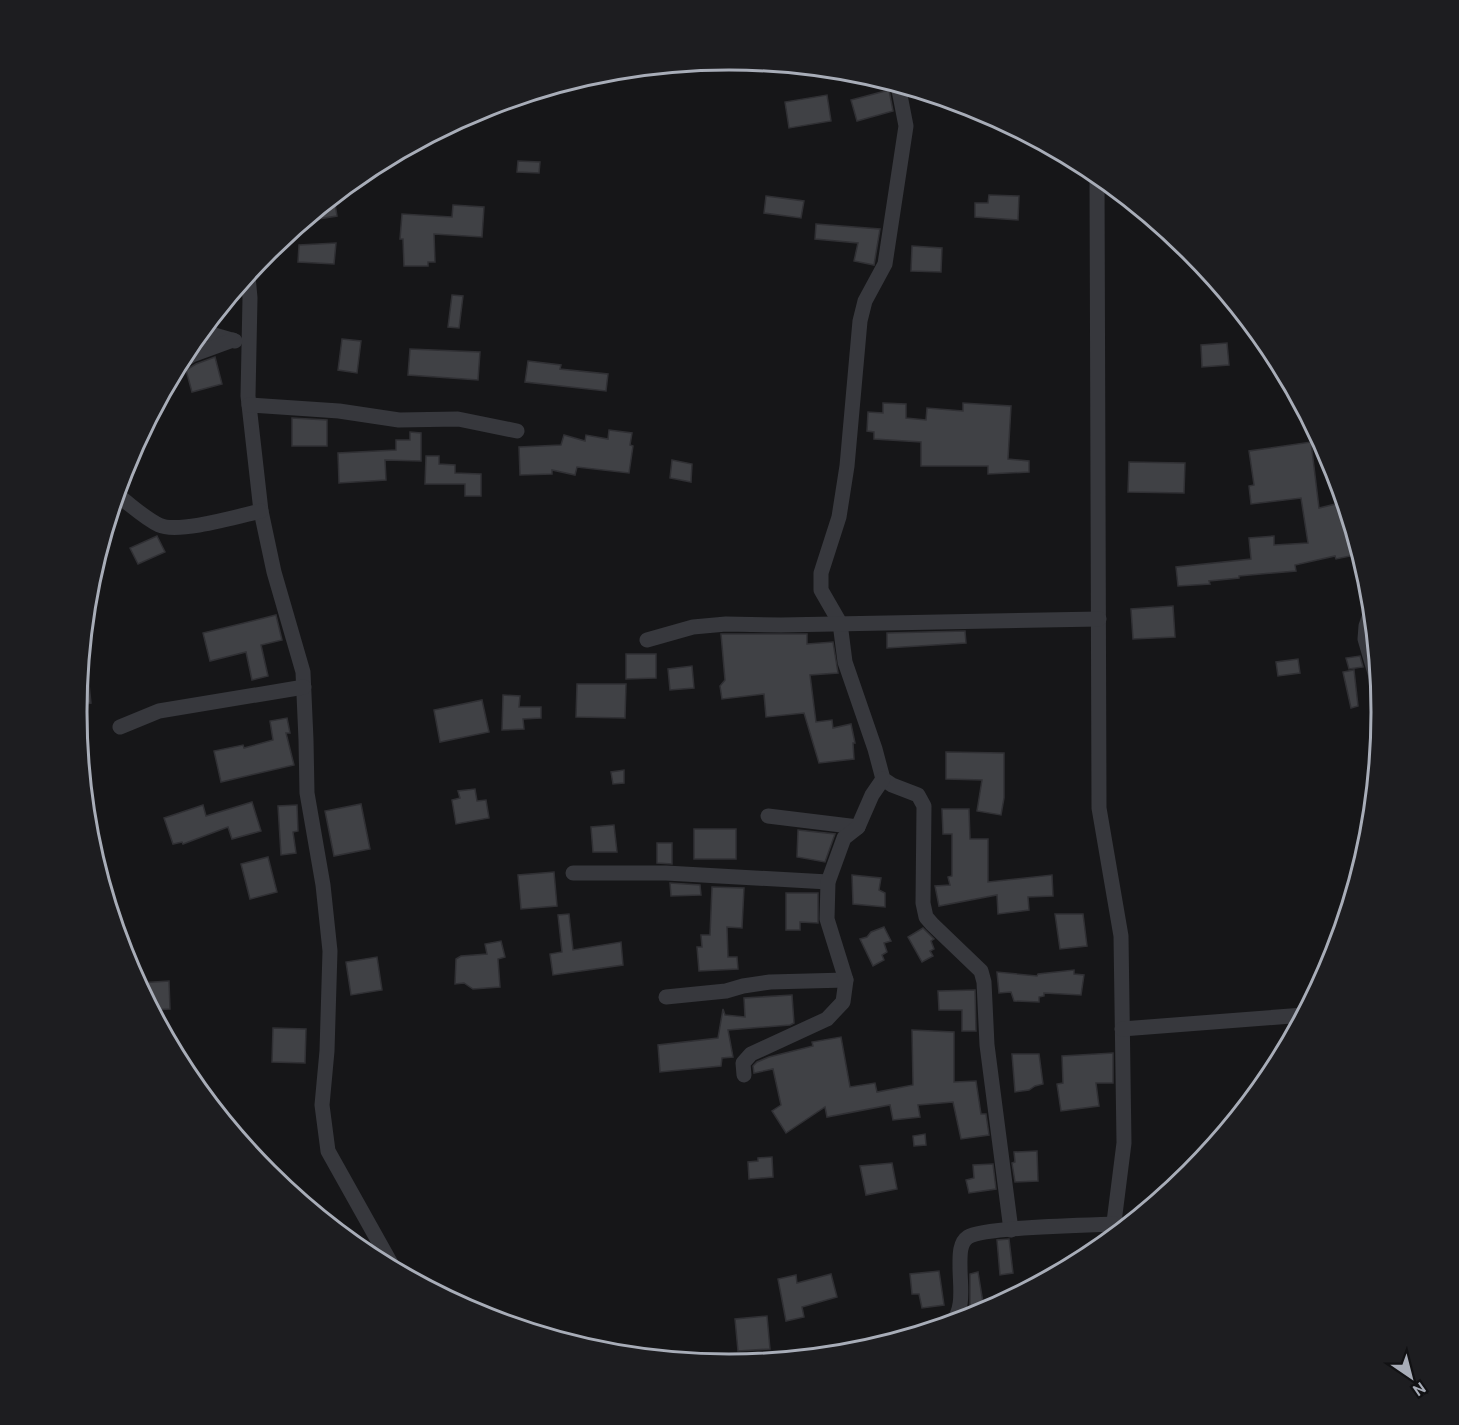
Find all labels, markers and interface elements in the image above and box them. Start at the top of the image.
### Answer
north arrow [1381,1347,1441,1407]
text: N [1409,1378,1429,1400]

